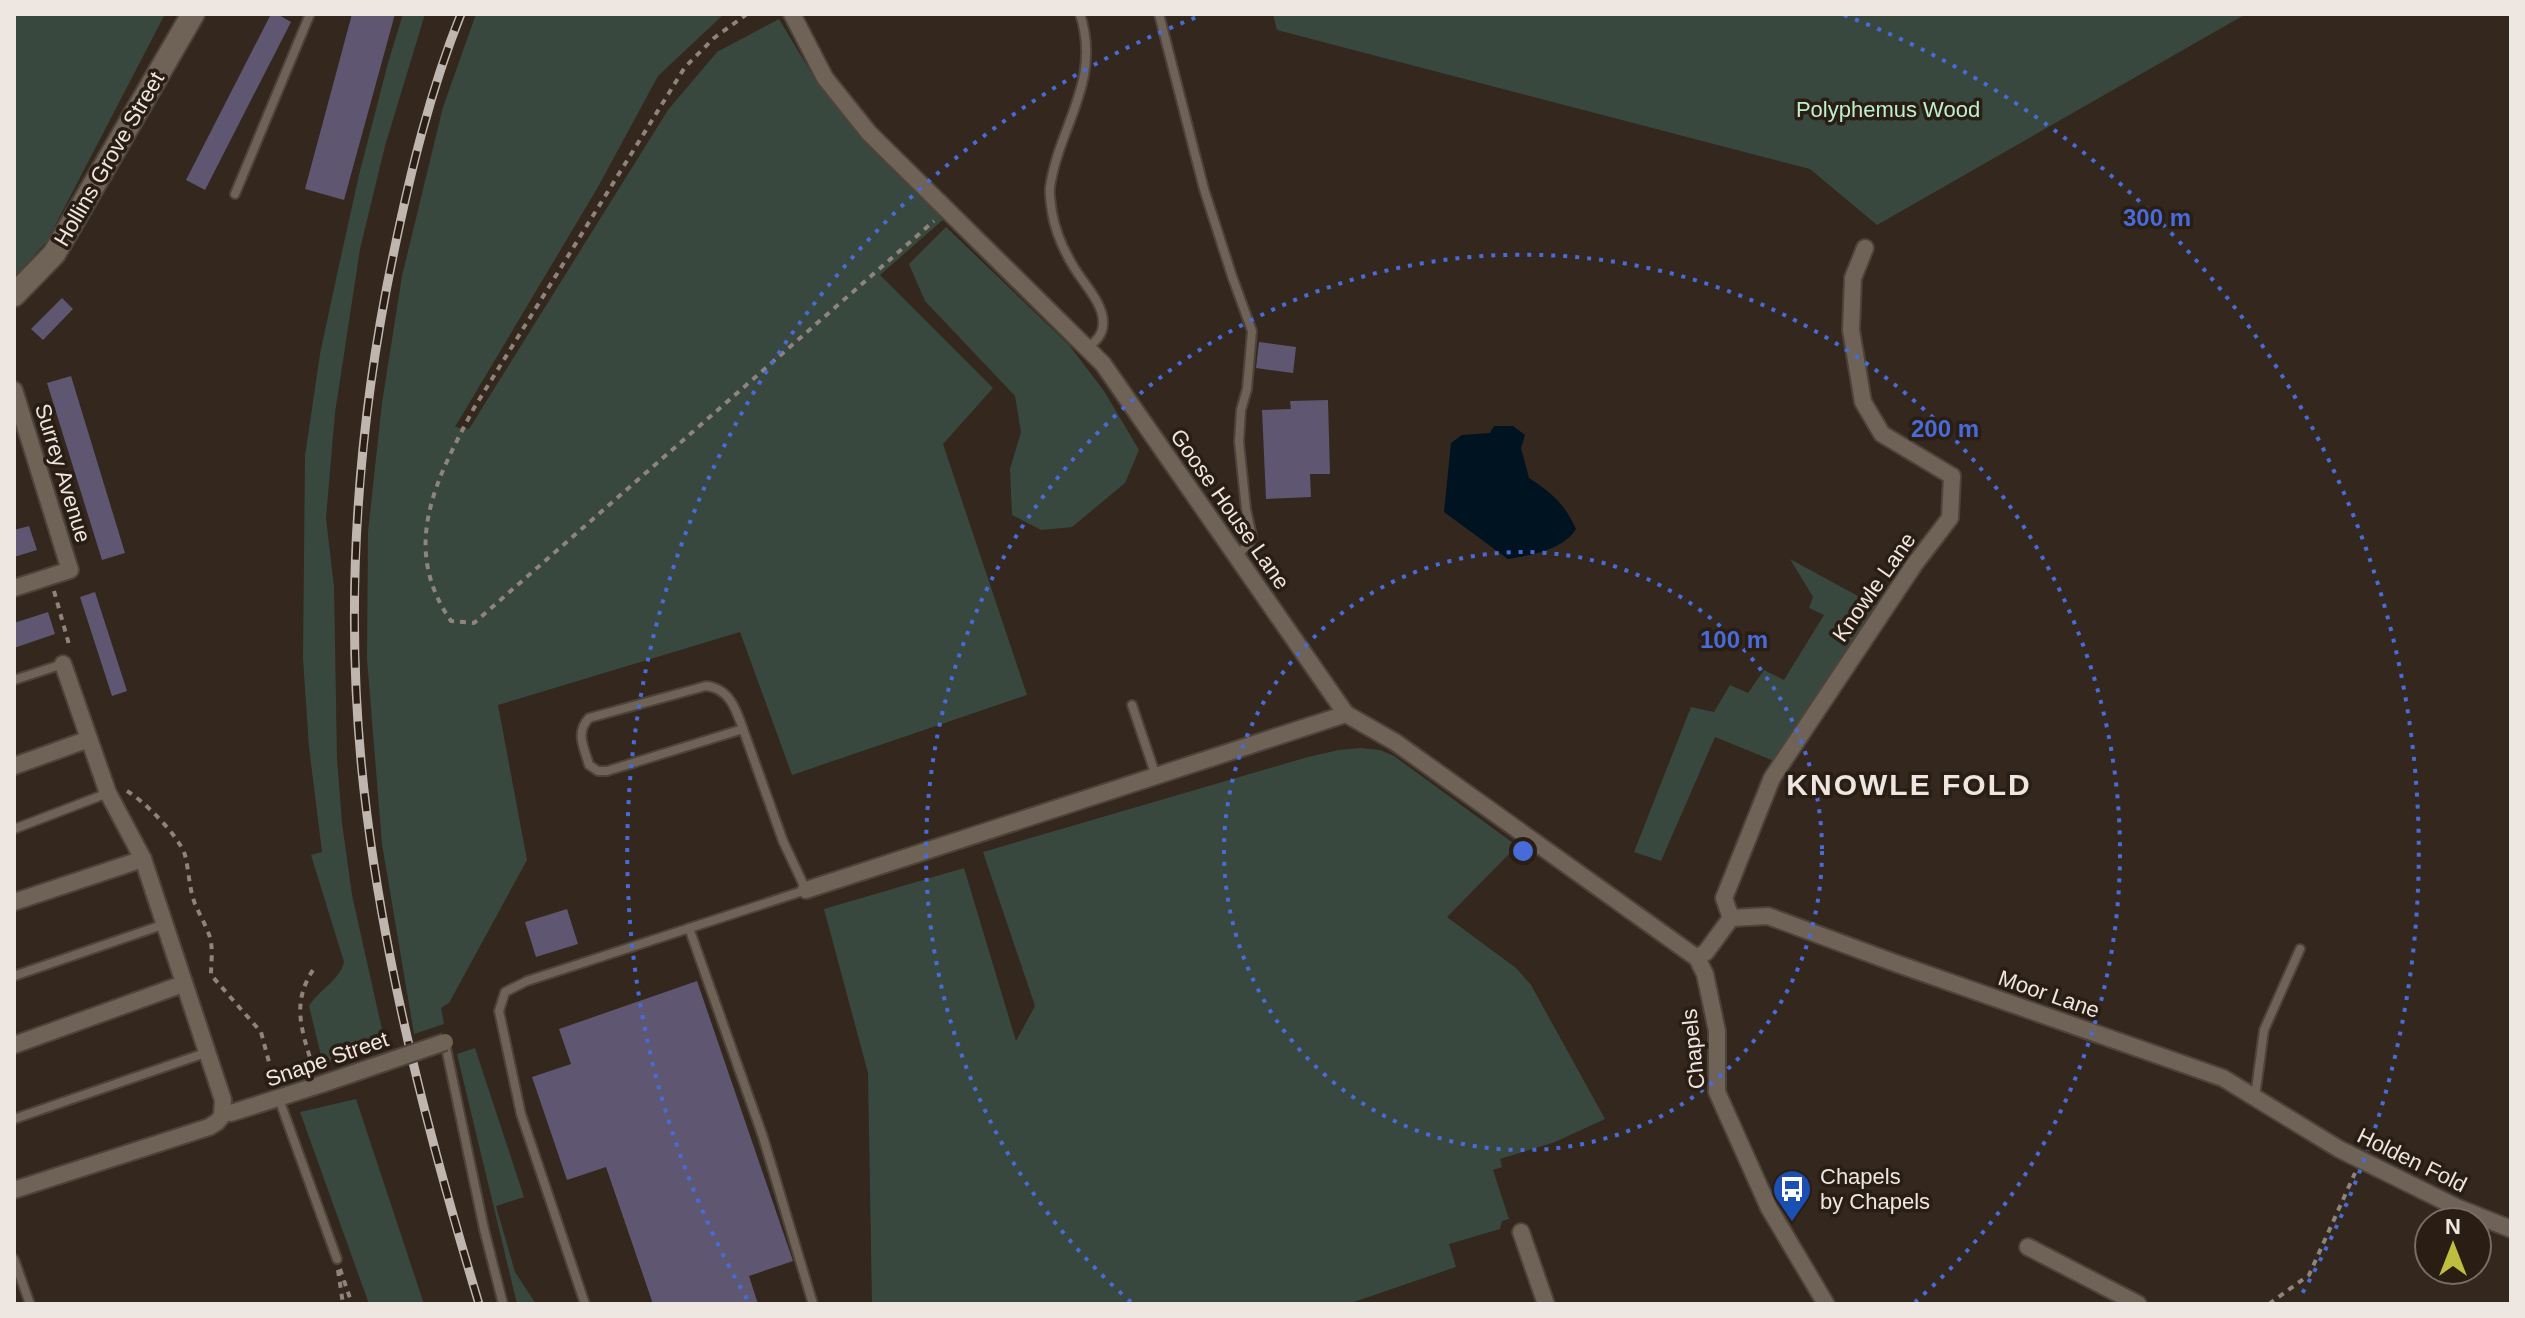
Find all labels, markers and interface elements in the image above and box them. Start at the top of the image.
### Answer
street label: Hollins Grove Street [49,68,169,250]
park label: Polyphemus Wood [1796,97,1980,122]
text: 300 m [2123,204,2191,231]
street label: Surrey Avenue [30,401,96,545]
text: 200 m [1911,415,1979,442]
street label: Goose House Lane [1165,424,1295,594]
street label: Knowle Lane [1827,528,1921,646]
text: 100 m [1700,626,1768,653]
district label: KNOWLE FOLD [1786,768,2032,801]
centre of rings [1509,837,1537,865]
street label: Moor Lane [1995,965,2103,1023]
street label: Chapels [1676,1008,1710,1090]
street label: Snape Street [262,1026,392,1092]
street label: Holden Fold [2353,1123,2471,1197]
place label: Chapels by Chapels [1820,1164,1930,1214]
bus stop icon: Chapels by Chapels [1771,1168,1813,1223]
north arrow [2413,1206,2493,1286]
text: N [2445,1214,2461,1239]

